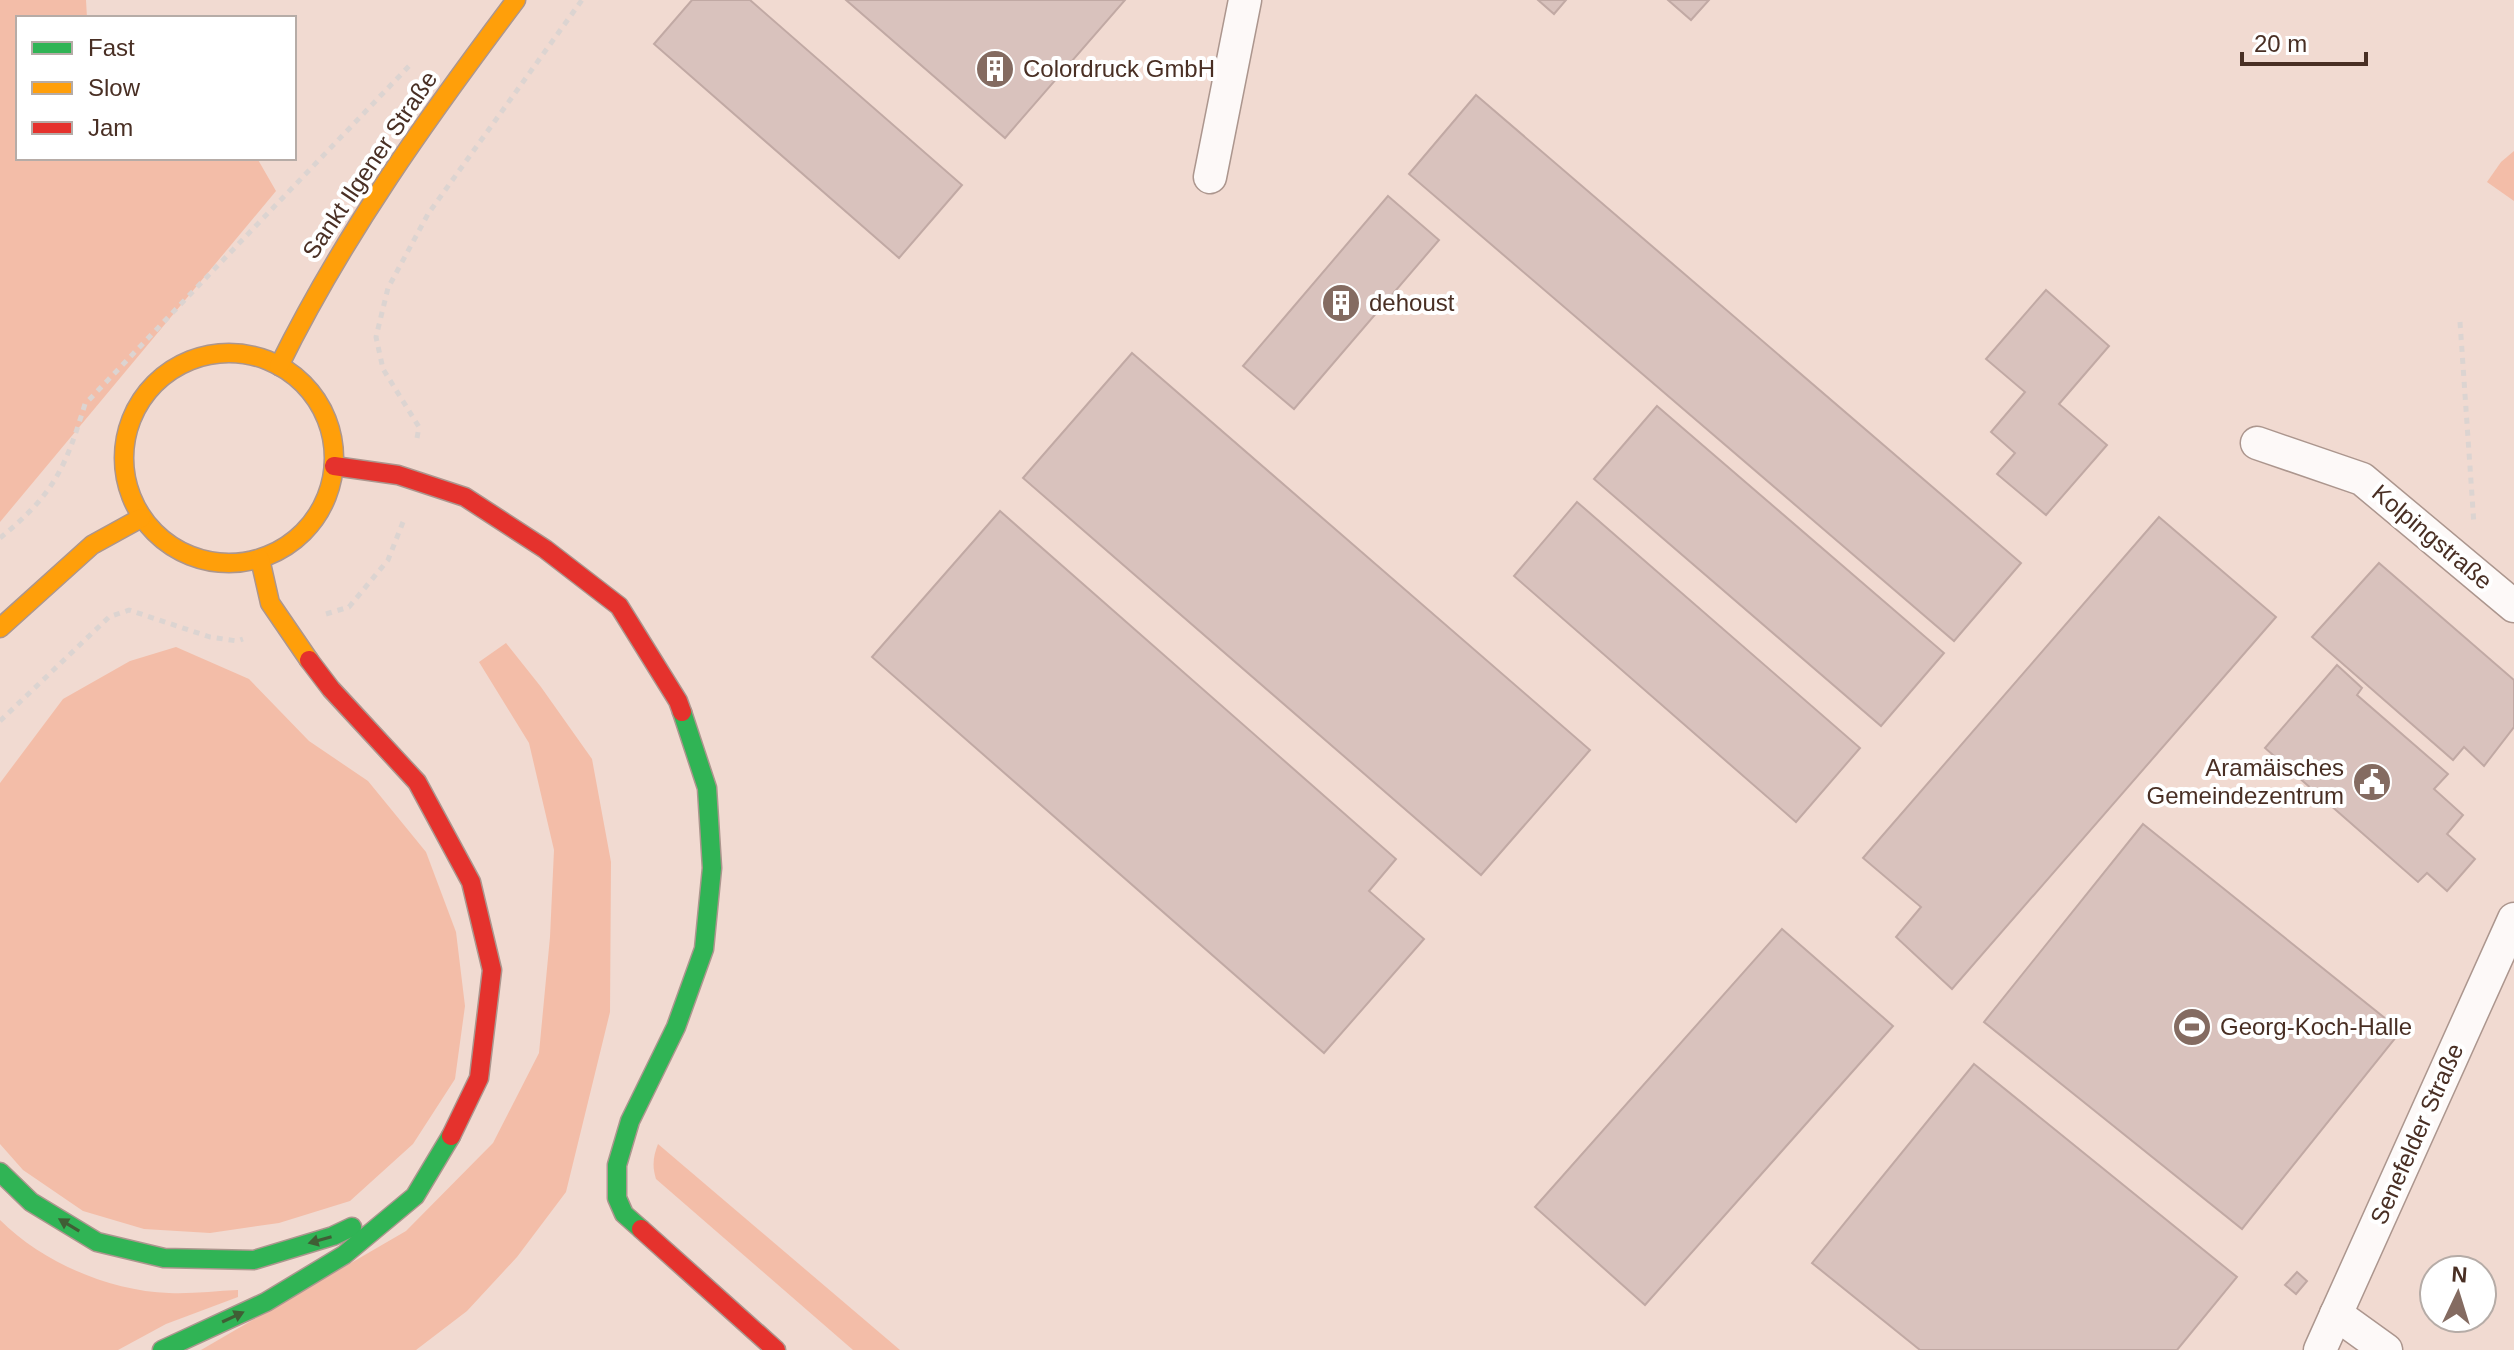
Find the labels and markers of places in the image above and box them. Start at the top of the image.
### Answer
building icon: Colordruck GmbH [974,48,1016,90]
place label: Colordruck GmbH [1023,55,1215,82]
building icon: dehoust [1320,282,1362,324]
place label: dehoust [1369,289,1455,316]
place label: Aramäisches Gemeindezentrum [2147,754,2344,809]
public building icon: Aramäisches Gemeindezentrum [2351,761,2393,803]
sports icon: Georg-Koch-Halle [2171,1006,2213,1048]
place label: Georg-Koch-Halle [2220,1013,2412,1040]

